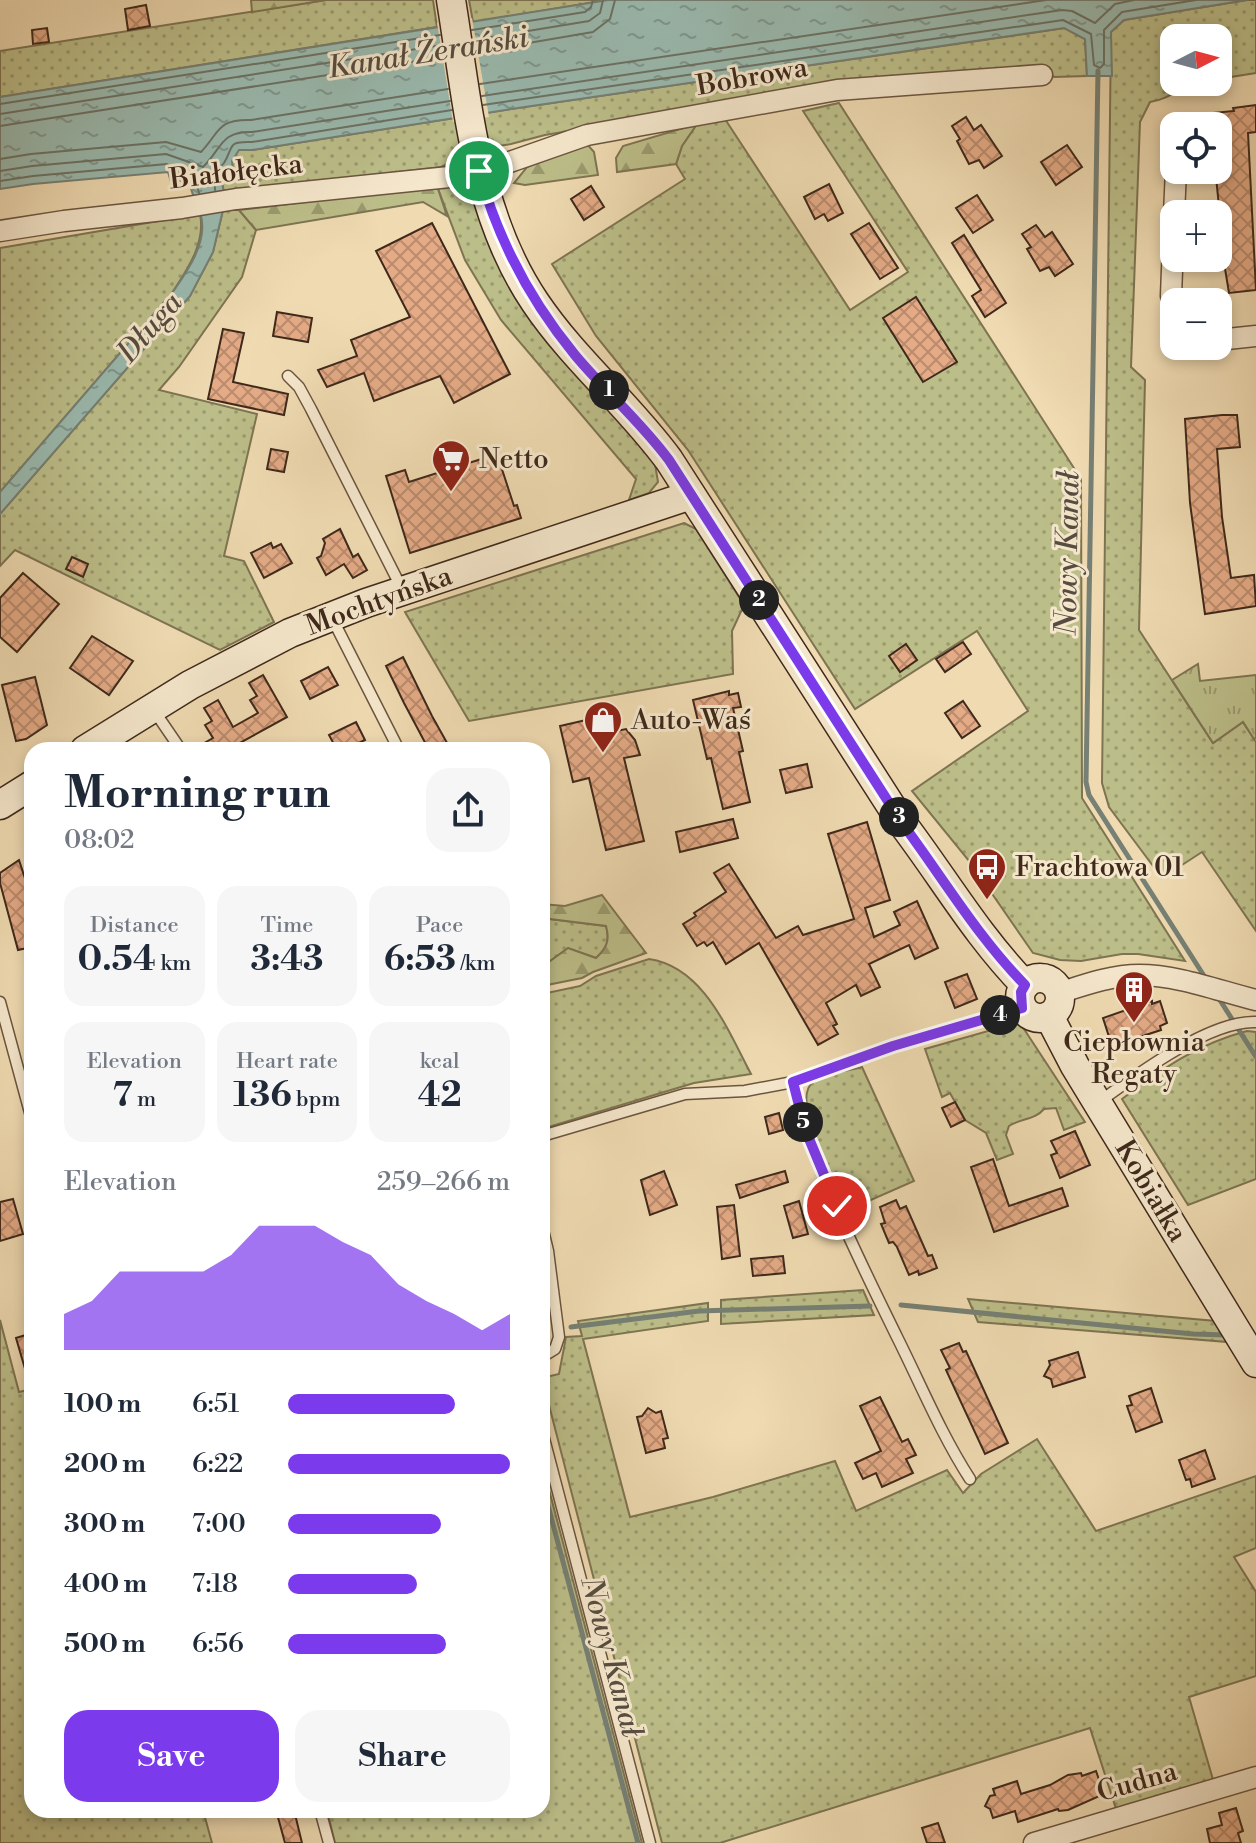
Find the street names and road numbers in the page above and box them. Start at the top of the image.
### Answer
street label: Bobrowa [693,50,811,104]
street label: Białołęcka [167,146,305,198]
street label: Mochtyńska [301,558,458,644]
street label: Kobiałka [1107,1133,1196,1249]
street label: Cudna [1093,1754,1182,1810]

